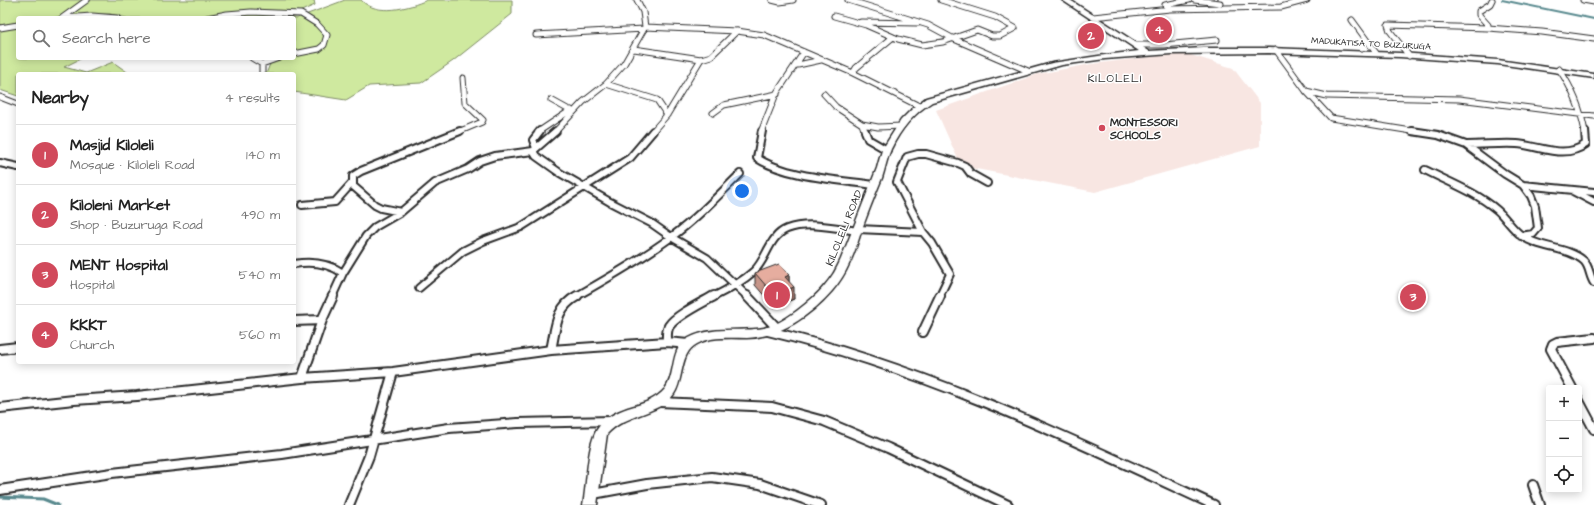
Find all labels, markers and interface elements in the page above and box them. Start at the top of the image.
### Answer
pin: 4 [1146,15,1172,45]
search box [16,16,296,60]
pin: 2 [1078,21,1104,51]
icon: search [30,27,52,49]
text: Search here [62,28,151,49]
street label: MADUKATISA TO BUZURUGA [1311,34,1431,54]
district label: KILOLELI [1088,71,1142,86]
text: Nearby [32,86,89,110]
text: 4 results [225,89,280,107]
place label: MONTESSORI SCHOOLS [1109,115,1178,143]
marker: MONTESSORI SCHOOLS [1097,123,1107,133]
text: Masjid Kiloleli [70,135,153,156]
text: 1 [44,146,46,164]
text: 140 m [246,146,280,164]
text: Mosque · Kiloleli Road [70,156,195,174]
your location [732,181,752,201]
street label: KILOLELI ROAD [822,188,866,268]
text: Kiloleni Market [70,195,170,216]
text: 2 [41,206,49,224]
text: 490 m [240,206,280,224]
text: Shop · Buzuruga Road [70,216,203,234]
text: MENT Hospital [70,255,168,276]
text: 3 [42,266,48,284]
text: 540 m [238,266,280,284]
text: Hospital [70,276,115,294]
pin: 1 [764,280,790,310]
pin: 3 [1400,282,1426,312]
text: KKKT [70,315,107,336]
text: 4 [41,326,49,344]
text: 560 m [239,326,280,344]
text: Church [70,336,114,354]
map controls [1546,385,1582,493]
button: + [1546,385,1582,421]
button: − [1546,421,1582,457]
button: locate [1546,457,1582,493]

